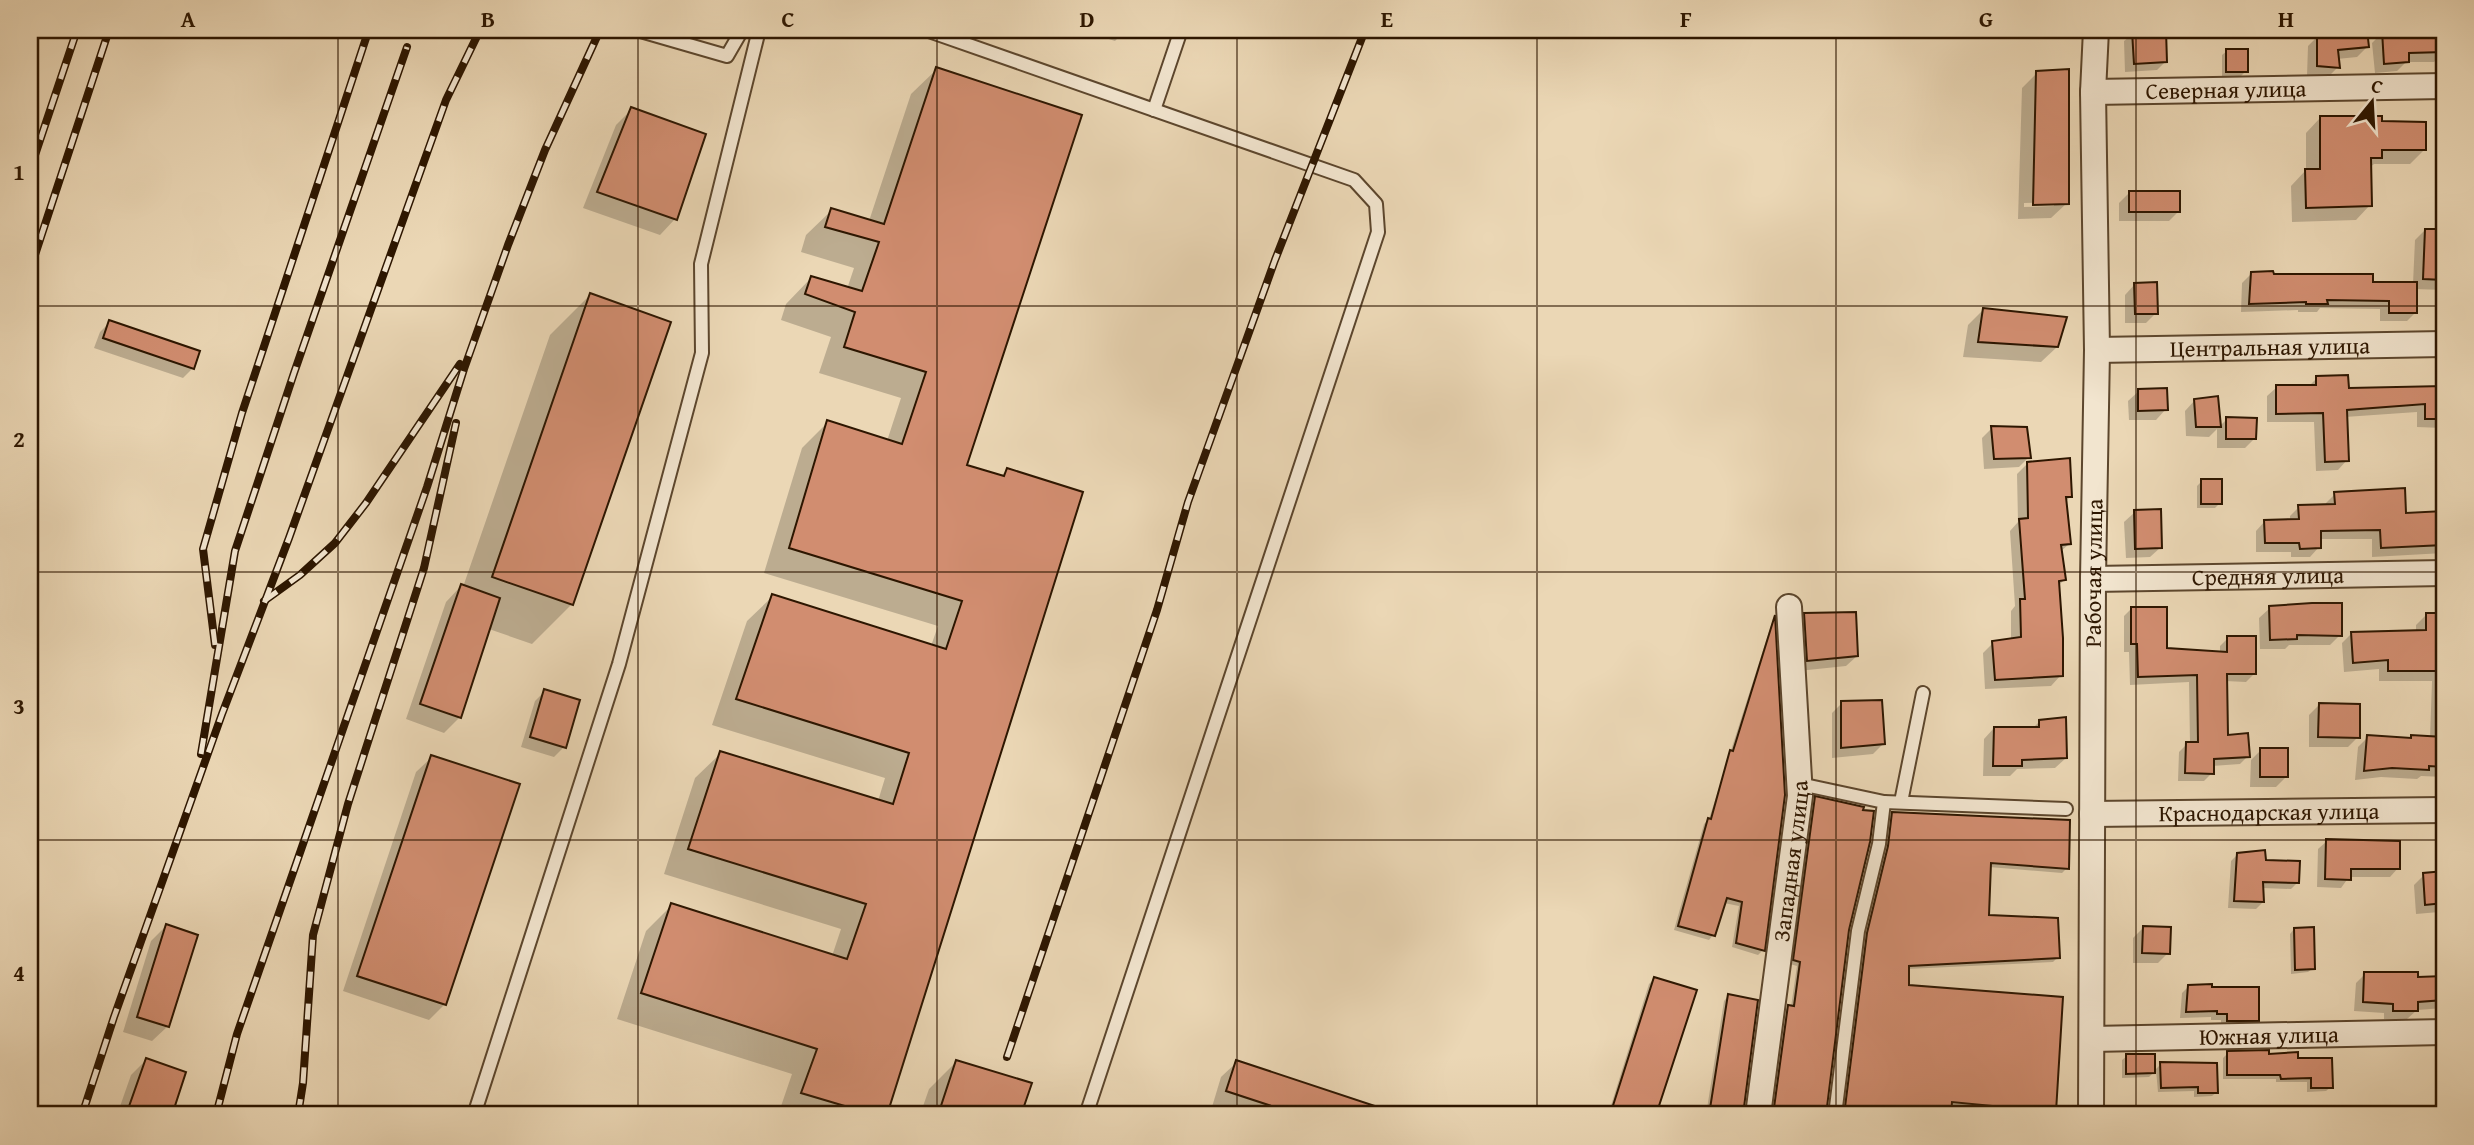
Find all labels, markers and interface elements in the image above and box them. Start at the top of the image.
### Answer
text: A [181,2,196,35]
text: B [481,2,495,35]
text: C [781,2,795,35]
text: D [1080,2,1095,35]
text: E [1381,2,1393,35]
text: F [1680,2,1692,35]
text: G [1979,2,1993,35]
text: H [2278,2,2294,35]
north arrow [2338,66,2408,136]
street label: Северная улица [2145,71,2307,107]
text: С [2368,71,2387,101]
text: 1 [13,155,25,188]
street label: Центральная улица [2170,328,2370,365]
text: 2 [13,422,25,455]
street label: Рабочая улица [2076,498,2110,648]
street label: Средняя улица [2192,558,2344,593]
text: 3 [13,689,25,722]
street label: Западная улица [1764,780,1816,944]
street label: Краснодарская улица [2158,794,2380,829]
text: 4 [13,956,25,989]
street label: Южная улица [2199,1017,2339,1053]

